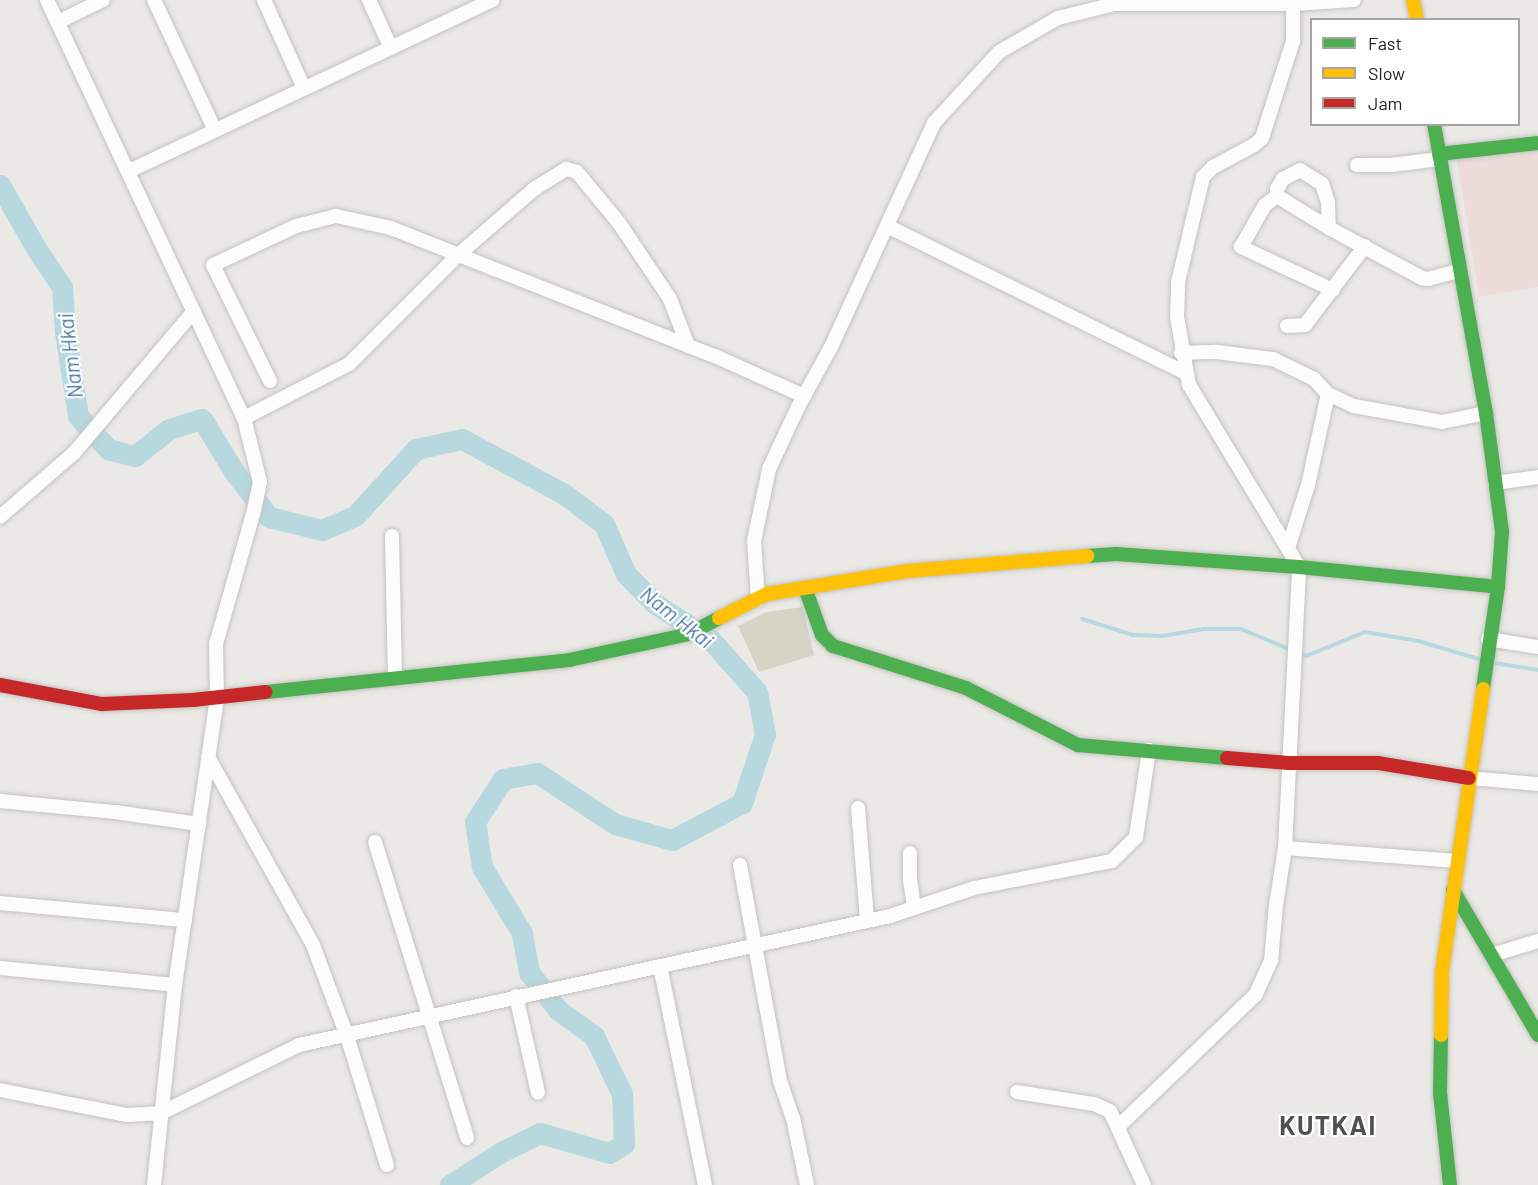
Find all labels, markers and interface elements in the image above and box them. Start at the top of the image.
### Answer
legend [1310,18,1520,126]
text: Fast [1368,32,1402,54]
text: Slow [1368,62,1405,84]
text: Jam [1368,92,1402,114]
water label: Nam Hkai [52,312,88,400]
water label: Nam Hkai [636,581,718,653]
district label: KUTKAI [1279,1109,1377,1141]

